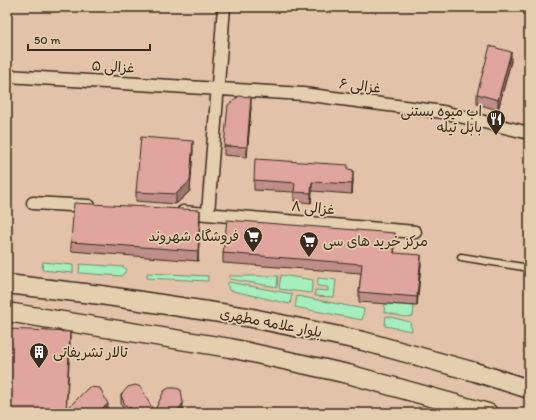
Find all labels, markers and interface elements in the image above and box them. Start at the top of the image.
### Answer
scale bar [28,26,150,52]
text: 50 m [34,33,60,47]
street label: غزالی ۵ [91,57,135,77]
street label: غزالی ۶ [338,75,382,97]
place label: اب میوه بستنی بابل تیله [400,103,482,136]
restaurant icon: اب میوه بستنی بابل تیله [485,108,507,136]
street label: غزالی ۸ [291,198,335,218]
supermarket icon: فروشگاه شهروند [242,225,264,253]
place label: فروشگاه شهروند [148,228,239,245]
supermarket icon: مرکز خرید های سی [298,230,320,258]
place label: مرکز خرید های سی [323,233,428,250]
street label: بلوار علامه مطهری [219,305,323,341]
building icon: تالار تشریفاتی [28,341,50,369]
place label: تالار تشریفاتی [53,344,129,361]

